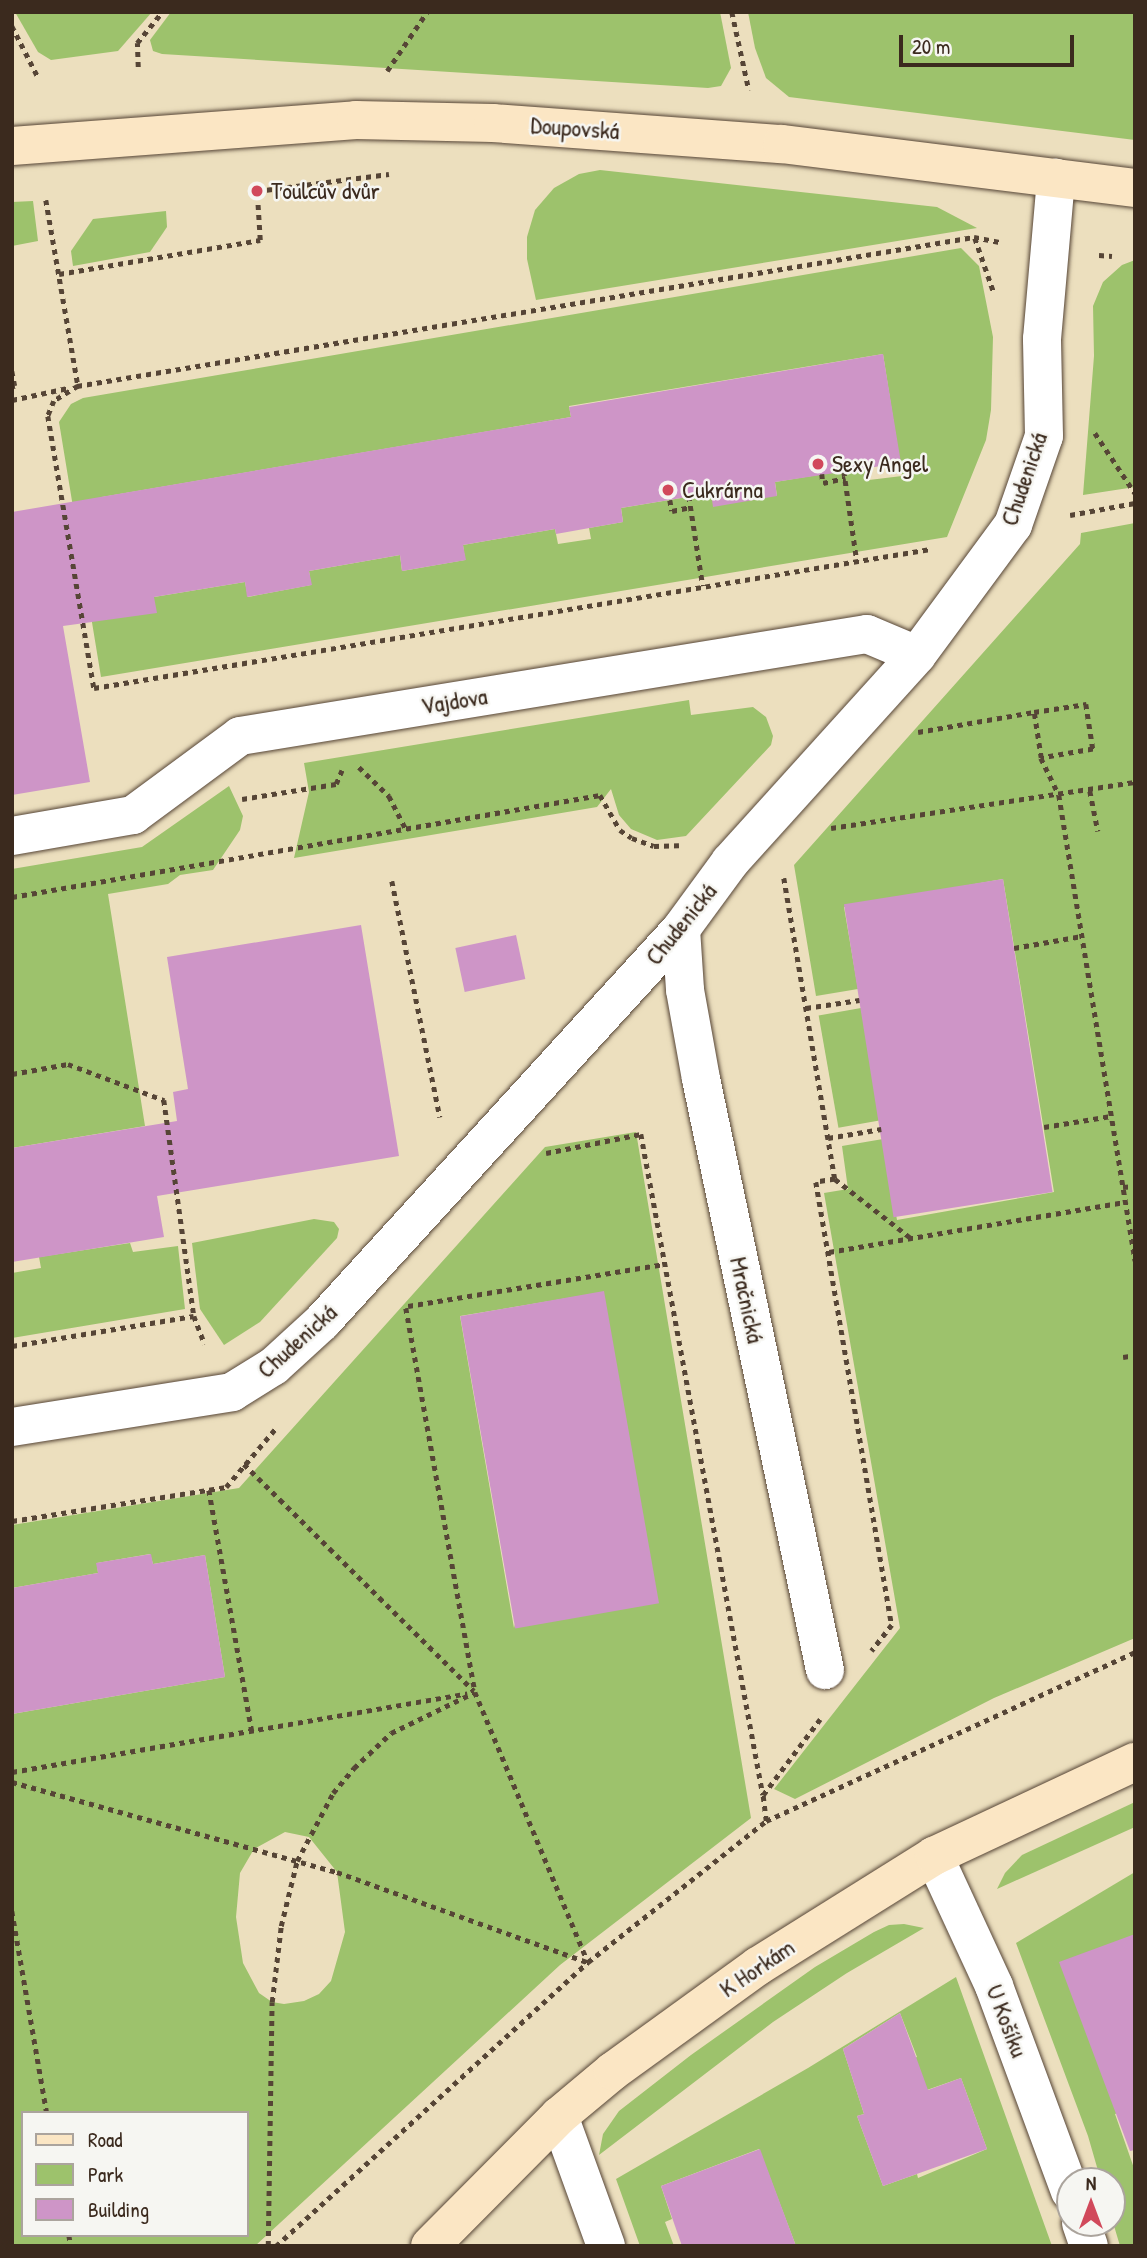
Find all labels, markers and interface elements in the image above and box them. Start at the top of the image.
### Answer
scale bar [902,21,1077,65]
text: 20 m [912,32,950,61]
street label: Doupovská [530,111,620,145]
place label: Toulcův dvůr [271,177,380,205]
marker: Toulcův dvůr [249,183,265,199]
street label: Chudenická [995,429,1053,529]
place label: Sexy Angel [832,450,928,478]
marker: Sexy Angel [810,456,826,472]
place label: Cukrárna [682,476,763,504]
marker: Cukrárna [660,482,676,498]
street label: Vajdova [419,682,489,720]
street label: Chudenická [639,877,723,971]
street label: Mračnická [724,1254,770,1346]
street label: Chudenická [251,1298,343,1384]
street label: K Horkám [714,1933,800,2003]
street label: U Košíku [980,1981,1034,2061]
legend [21,2111,248,2237]
text: Road [88,2125,122,2154]
text: Park [88,2160,123,2189]
north arrow [1056,2167,1126,2237]
text: N [1086,2170,1096,2196]
text: Building [88,2195,149,2224]

